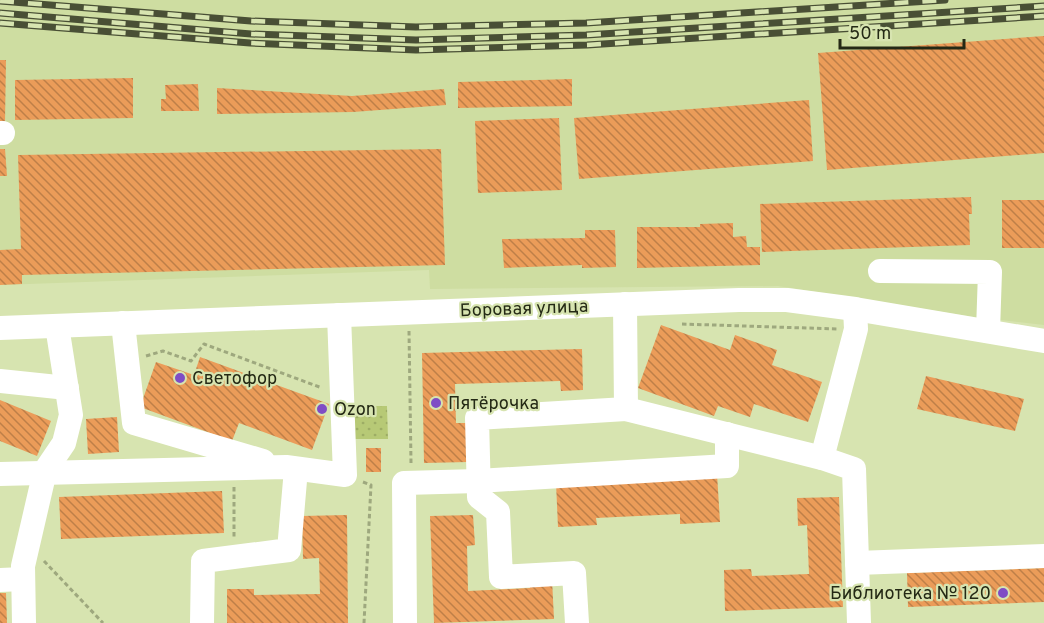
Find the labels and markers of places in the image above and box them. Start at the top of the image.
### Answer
place label: Светофор [192,368,277,391]
marker: Светофор [173,371,187,385]
place label: Пятёрочка [448,393,539,416]
marker: Пятёрочка [429,396,443,410]
place label: Ozon [334,399,376,422]
marker: Ozon [315,402,329,416]
place label: Библиотека № 120 [830,583,991,606]
marker: Библиотека № 120 [996,586,1010,600]

